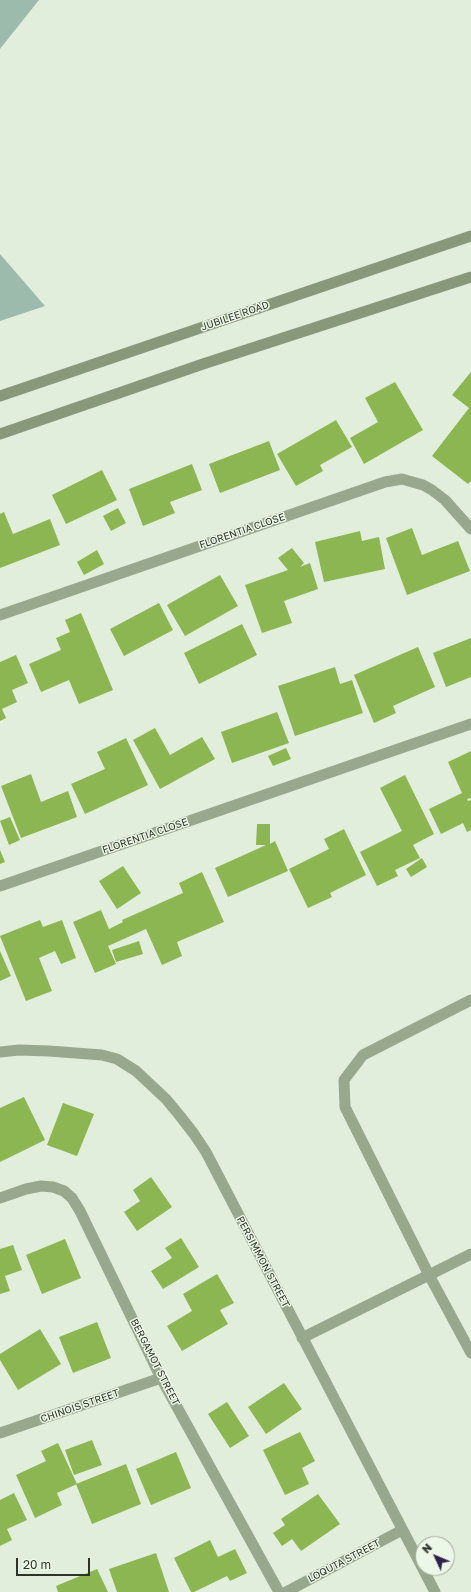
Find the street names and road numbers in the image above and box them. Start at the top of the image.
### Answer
street label: JUBILEE ROAD [200,299,270,333]
street label: FLORENTIA CLOSE [198,511,286,551]
street label: FLORENTIA CLOSE [101,816,189,856]
street label: PERSIMMON STREET [234,1214,292,1310]
street label: BERGAMOT STREET [128,1317,182,1407]
street label: CHINOIS STREET [39,1387,121,1425]
street label: LOQUTA STREET [306,1537,382,1585]

